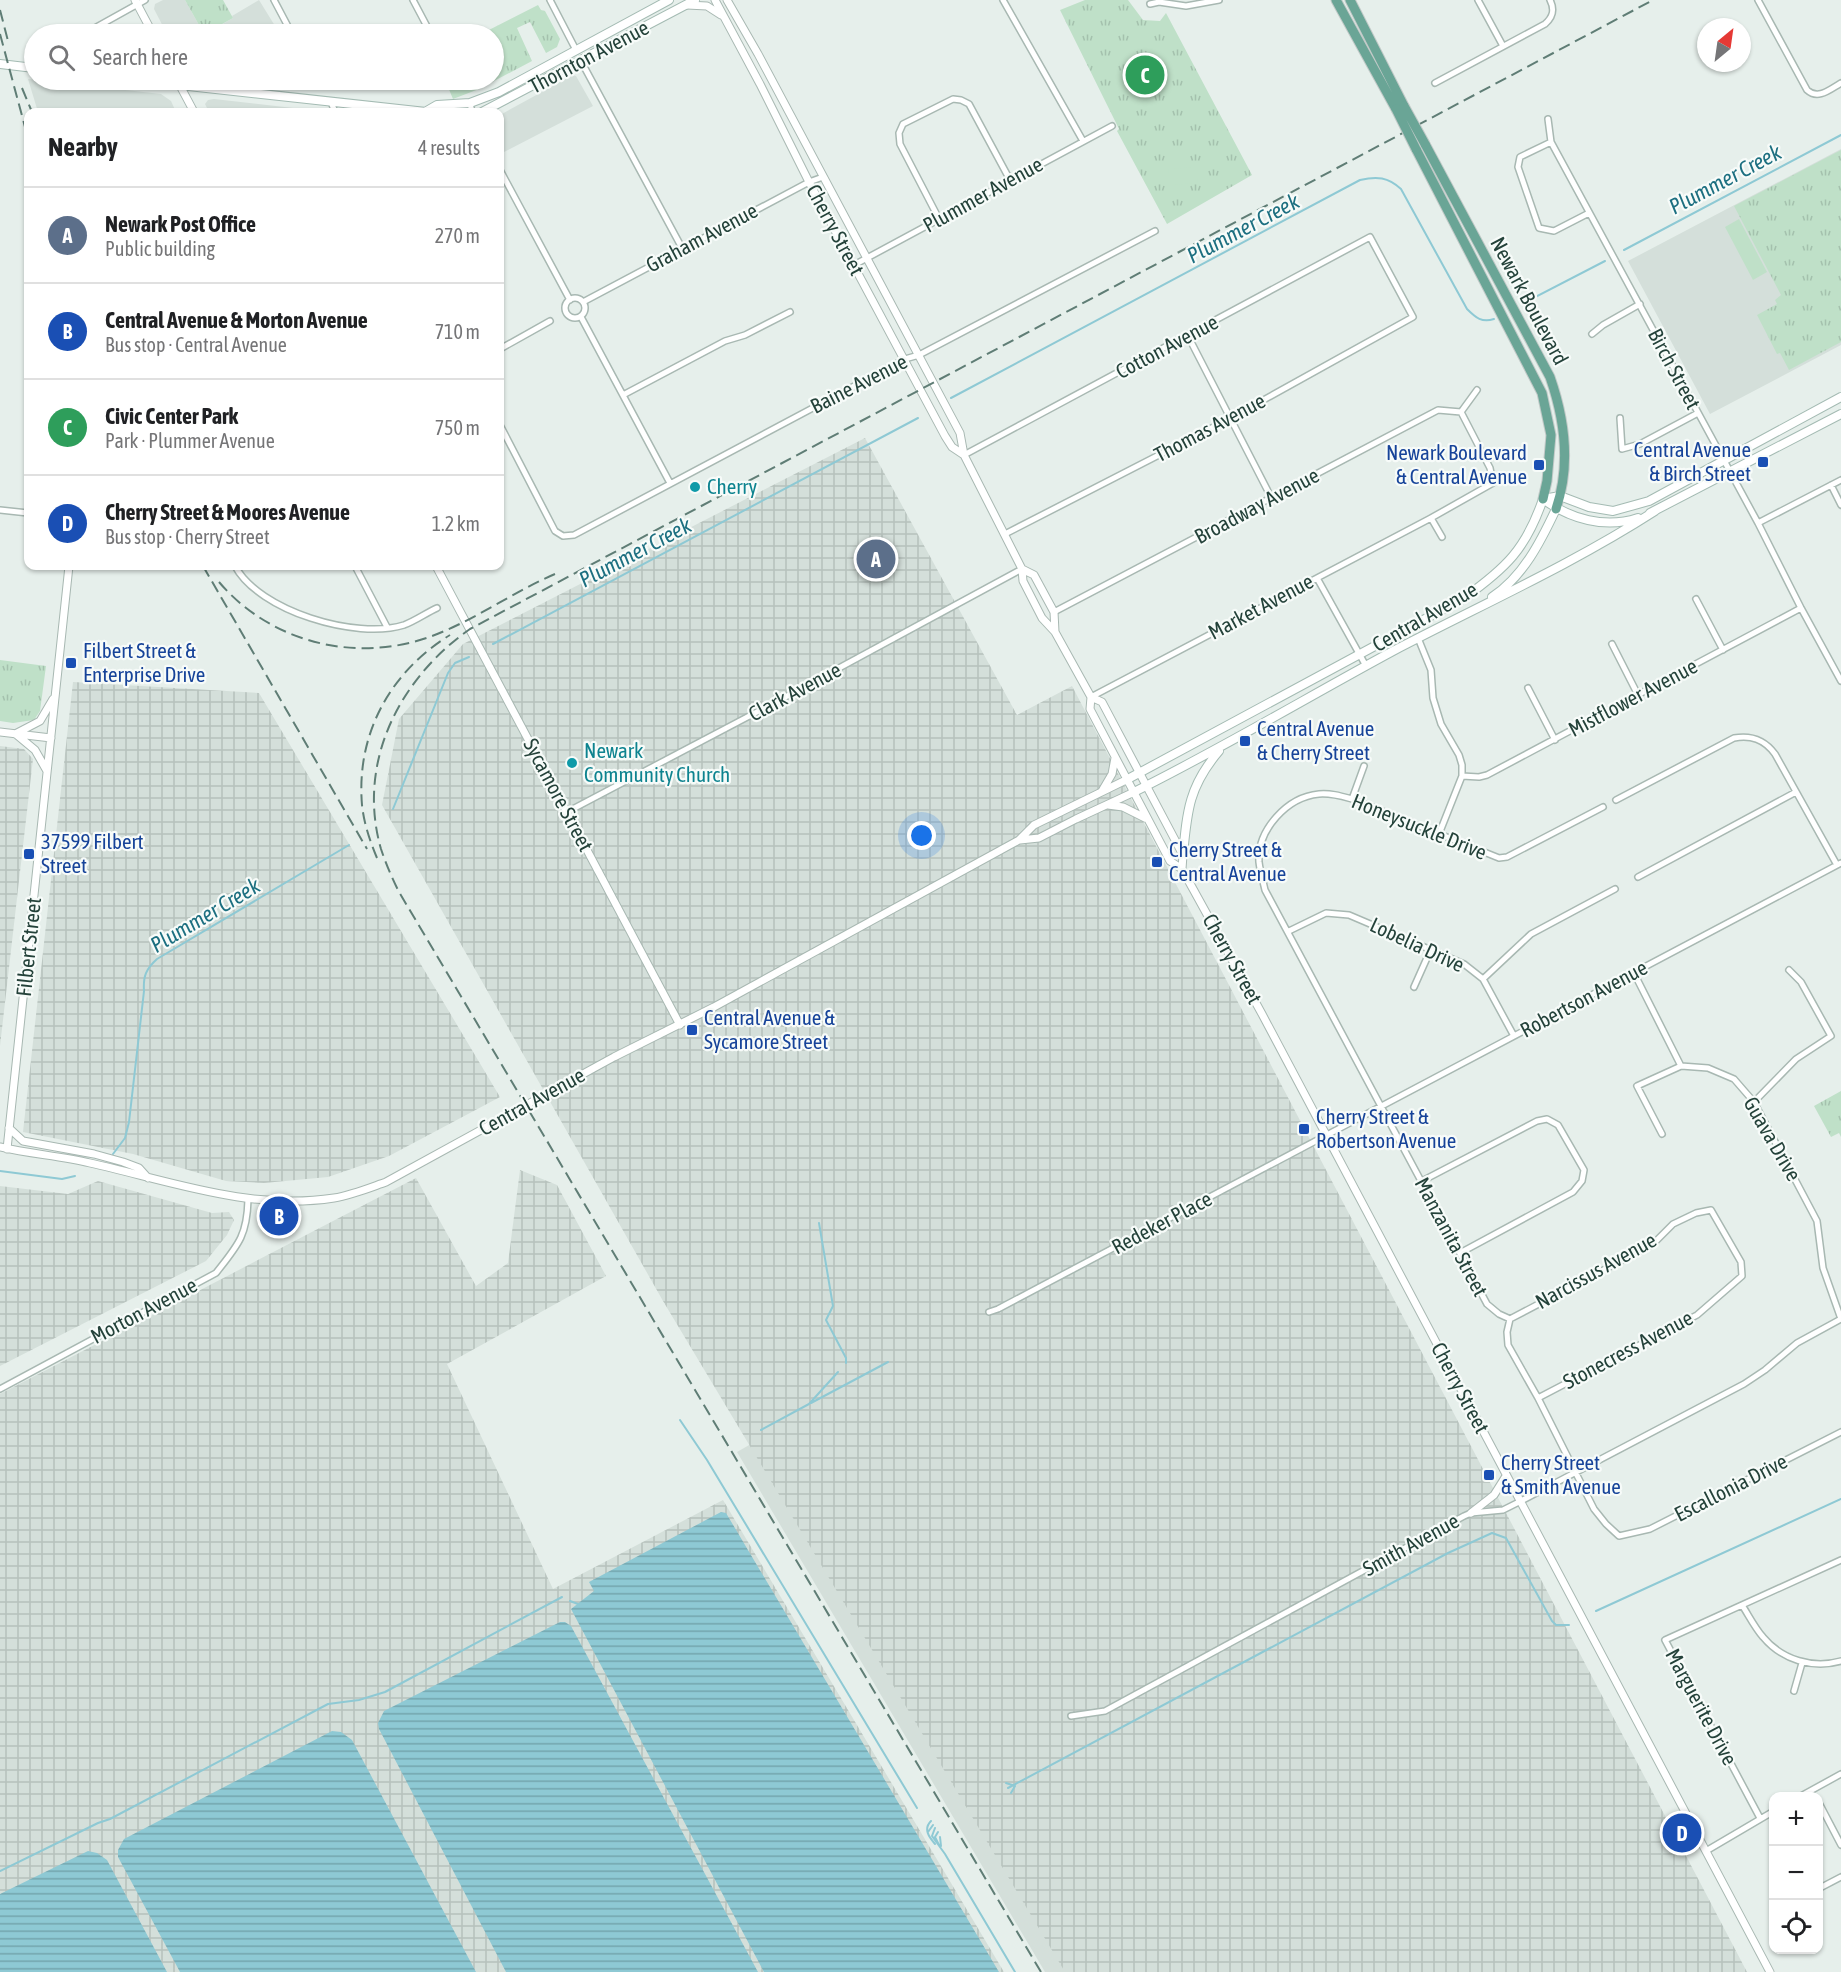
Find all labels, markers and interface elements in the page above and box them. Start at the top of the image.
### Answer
street label: Thornton Avenue [525,15,653,98]
north arrow [1697,18,1751,72]
search box [24,24,504,90]
icon: search [45,41,78,74]
text: Search here [93,44,188,70]
pin: C [1126,52,1164,98]
text: Nearby [48,132,118,162]
text: 4 results [418,136,480,159]
water label: Plummer Creek [1664,138,1786,219]
street label: Plummer Avenue [919,151,1046,237]
street label: Cherry Street [802,180,870,279]
water label: Plummer Creek [1182,187,1304,268]
street label: Graham Avenue [642,198,761,277]
text: Newark Post Office [105,211,256,237]
text: A [63,224,72,247]
text: 270 m [435,224,480,247]
street label: Newark Boulevard [1486,233,1574,368]
text: Public building [105,237,215,260]
text: Central Avenue & Morton Avenue [105,307,368,333]
street label: Cotton Avenue [1111,309,1222,383]
text: B [63,320,72,343]
text: 710 m [435,320,480,343]
street label: Birch Street [1644,324,1706,413]
text: Bus stop · Central Avenue [105,333,287,356]
street label: Baine Avenue [806,349,911,418]
street label: Thomas Avenue [1150,388,1269,466]
text: Civic Center Park [105,403,238,429]
text: C [63,416,72,439]
text: 750 m [435,416,480,439]
text: Park · Plummer Avenue [105,429,275,452]
place label: Central Avenue & Birch Street [1634,437,1751,485]
place label: Newark Boulevard & Central Avenue [1386,440,1527,488]
marker: Central Avenue & Birch Street [1756,455,1770,469]
marker: Newark Boulevard & Central Avenue [1532,458,1546,472]
street label: Broadway Avenue [1190,462,1323,548]
place label: Cherry [707,474,758,498]
marker: Cherry [688,480,702,494]
text: Cherry Street & Moores Avenue [105,499,350,525]
water label: Plummer Creek [574,511,696,592]
text: D [62,512,73,535]
text: 1.2 km [432,512,480,535]
text: Bus stop · Cherry Street [105,525,270,548]
pin: A [856,536,896,582]
street label: Market Avenue [1204,568,1317,644]
street label: Central Avenue [1368,576,1481,656]
place label: Filbert Street & Enterprise Drive [83,638,205,686]
street label: Mistflower Avenue [1564,653,1701,741]
marker: Filbert Street & Enterprise Drive [64,656,78,670]
street label: Clark Avenue [744,657,845,725]
place label: Central Avenue & Cherry Street [1257,716,1374,764]
street label: Sycamore Street [519,734,599,855]
marker: Central Avenue & Cherry Street [1238,734,1252,748]
place label: Newark Community Church [584,738,730,786]
marker: Newark Community Church [565,756,579,770]
street label: Honeysuckle Drive [1348,788,1490,864]
your location [907,821,936,850]
place label: 37599 Filbert Street [41,829,144,877]
place label: Cherry Street & Central Avenue [1169,837,1286,885]
marker: 37599 Filbert Street [22,847,36,861]
marker: Cherry Street & Central Avenue [1150,855,1164,869]
water label: Plummer Creek [145,872,265,958]
street label: Filbert Street [11,896,45,998]
street label: Cherry Street [1198,909,1267,1008]
street label: Lobelia Drive [1366,912,1468,976]
street label: Robertson Avenue [1516,955,1651,1042]
place label: Central Avenue & Sycamore Street [704,1005,835,1053]
marker: Central Avenue & Sycamore Street [685,1023,699,1037]
street label: Central Avenue [474,1062,589,1140]
street label: Guava Drive [1739,1092,1806,1185]
place label: Cherry Street & Robertson Avenue [1316,1104,1456,1152]
marker: Cherry Street & Robertson Avenue [1297,1122,1311,1136]
street label: Manzanita Street [1411,1173,1493,1300]
street label: Redeker Place [1107,1186,1216,1258]
pin: B [260,1194,298,1238]
street label: Narcissus Avenue [1531,1227,1660,1313]
street label: Morton Avenue [86,1272,201,1348]
street label: Stonecress Avenue [1559,1305,1697,1393]
street label: Cherry Street [1427,1338,1495,1437]
street label: Escallonia Drive [1670,1448,1791,1526]
place label: Cherry Street & Smith Avenue [1501,1450,1621,1498]
marker: Cherry Street & Smith Avenue [1482,1468,1496,1482]
street label: Smith Avenue [1358,1508,1463,1580]
street label: Marguerite Drive [1661,1644,1743,1769]
map controls [1769,1792,1823,1954]
button: + [1769,1792,1823,1846]
pin: D [1662,1810,1702,1856]
button: − [1769,1846,1823,1900]
button: locate [1769,1900,1823,1954]

